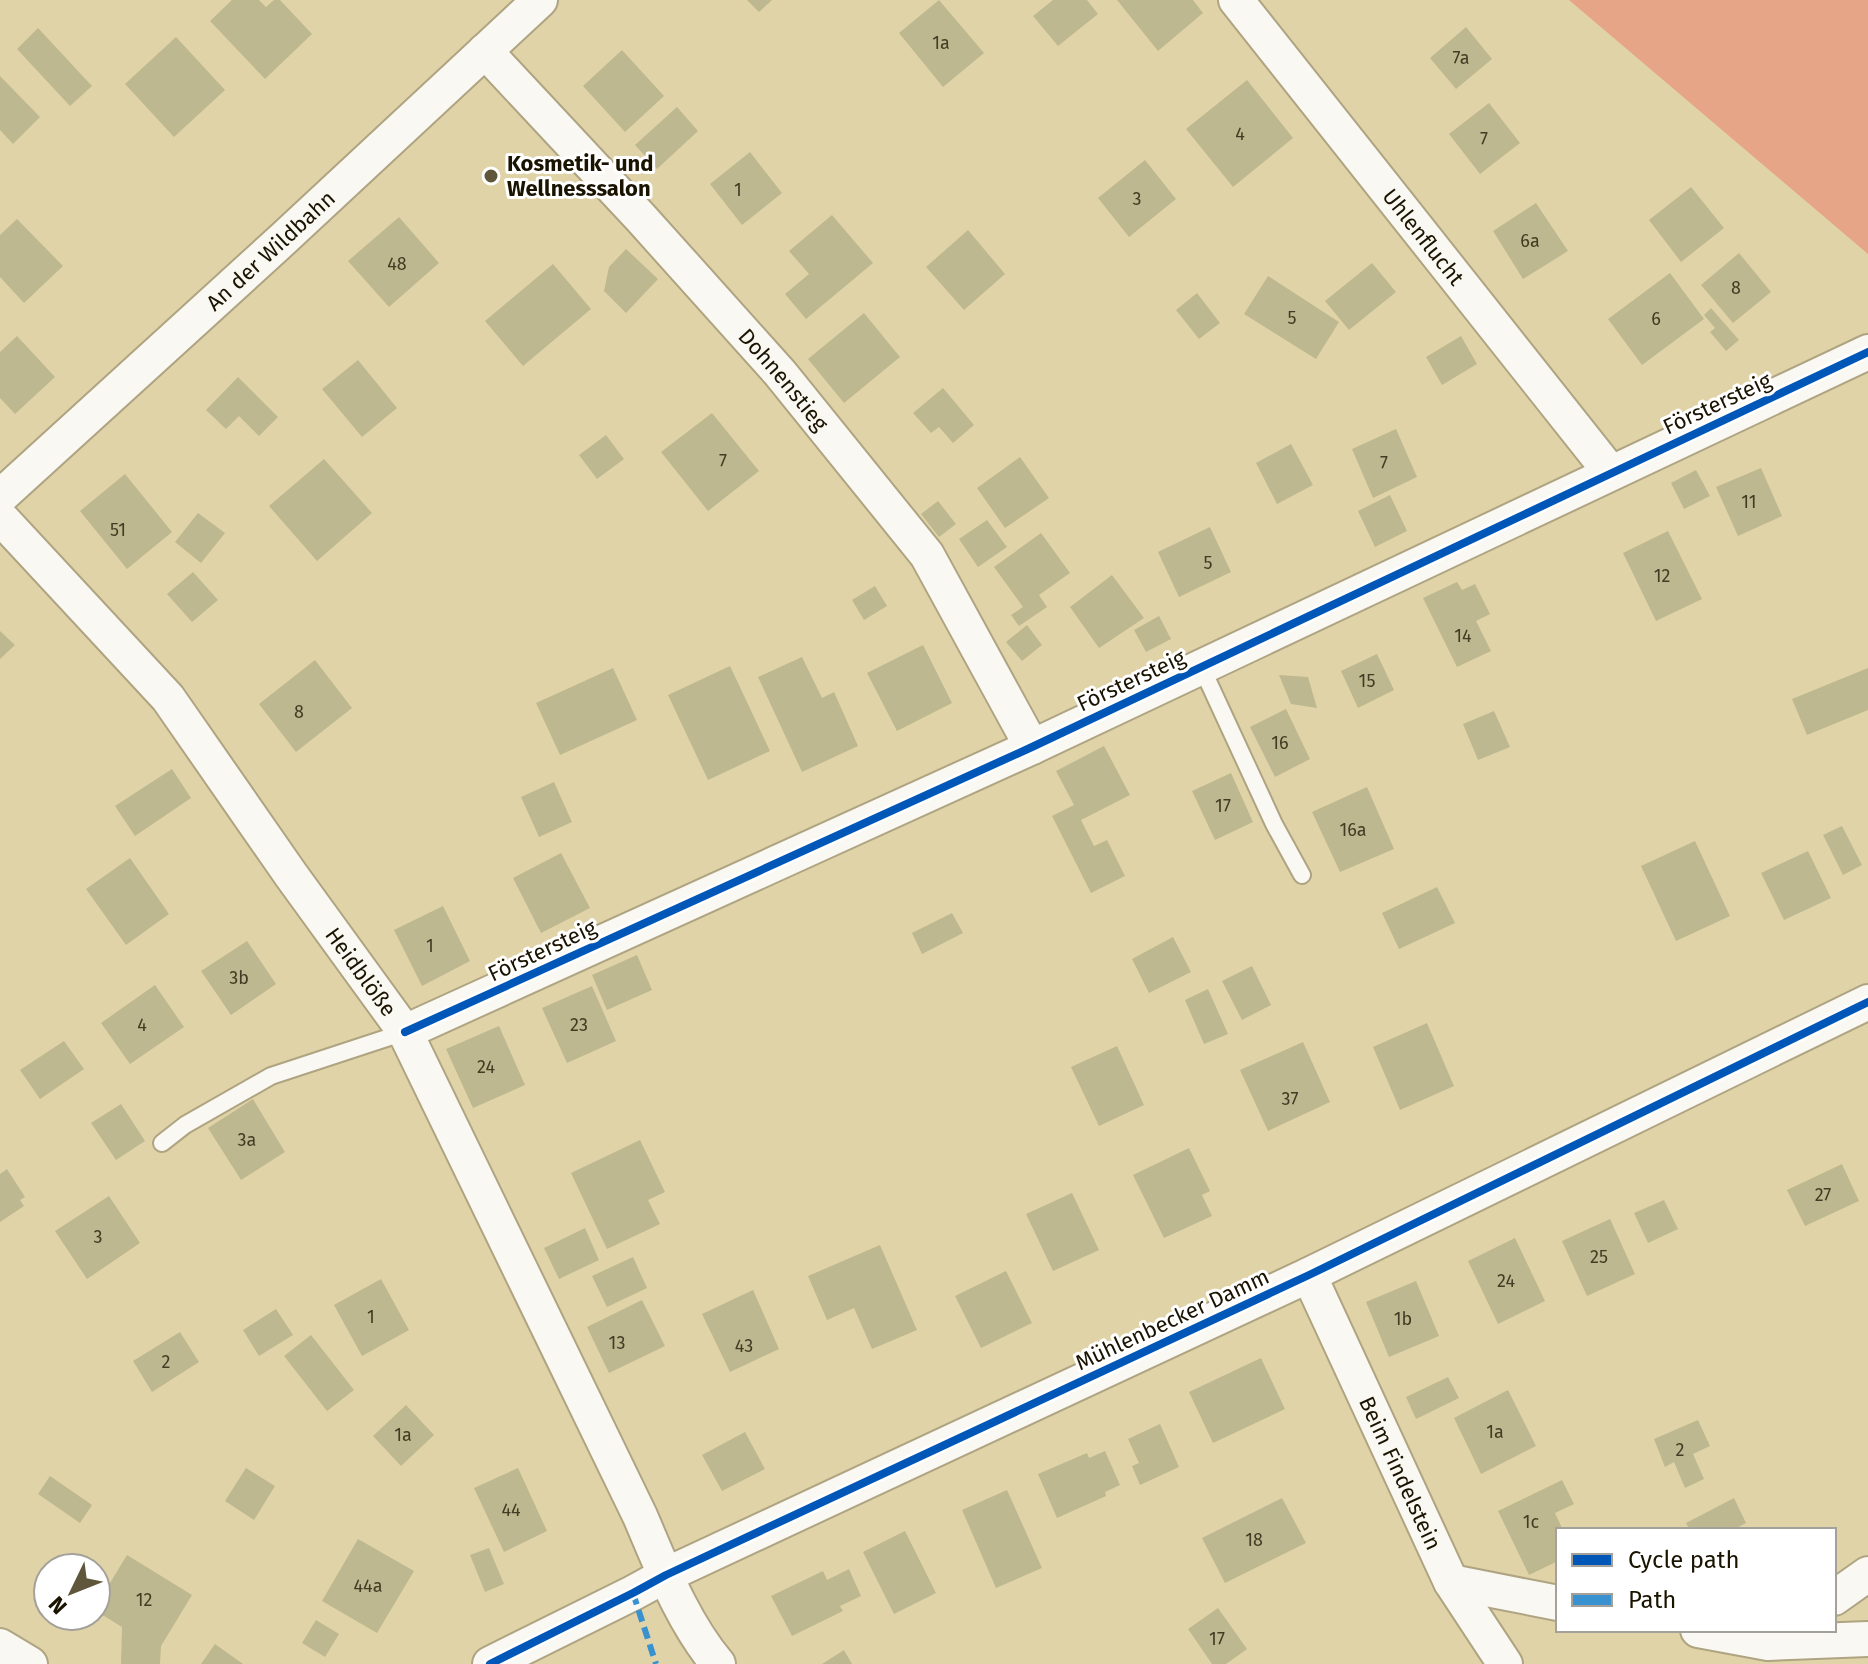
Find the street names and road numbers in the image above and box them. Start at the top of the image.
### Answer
street label: Uhlenflucht [1377,183,1470,291]
street label: An der Wildbahn [201,185,341,317]
street label: Dohnenstieg [732,323,835,437]
street label: Förstersteig [1659,366,1776,440]
street label: Förstersteig [1073,643,1190,717]
street label: Förstersteig [484,913,601,987]
street label: Heidblöße [319,922,402,1022]
street label: Mühlenbecker Damm [1071,1263,1273,1376]
street label: Beim Findelstein [1353,1392,1447,1554]

